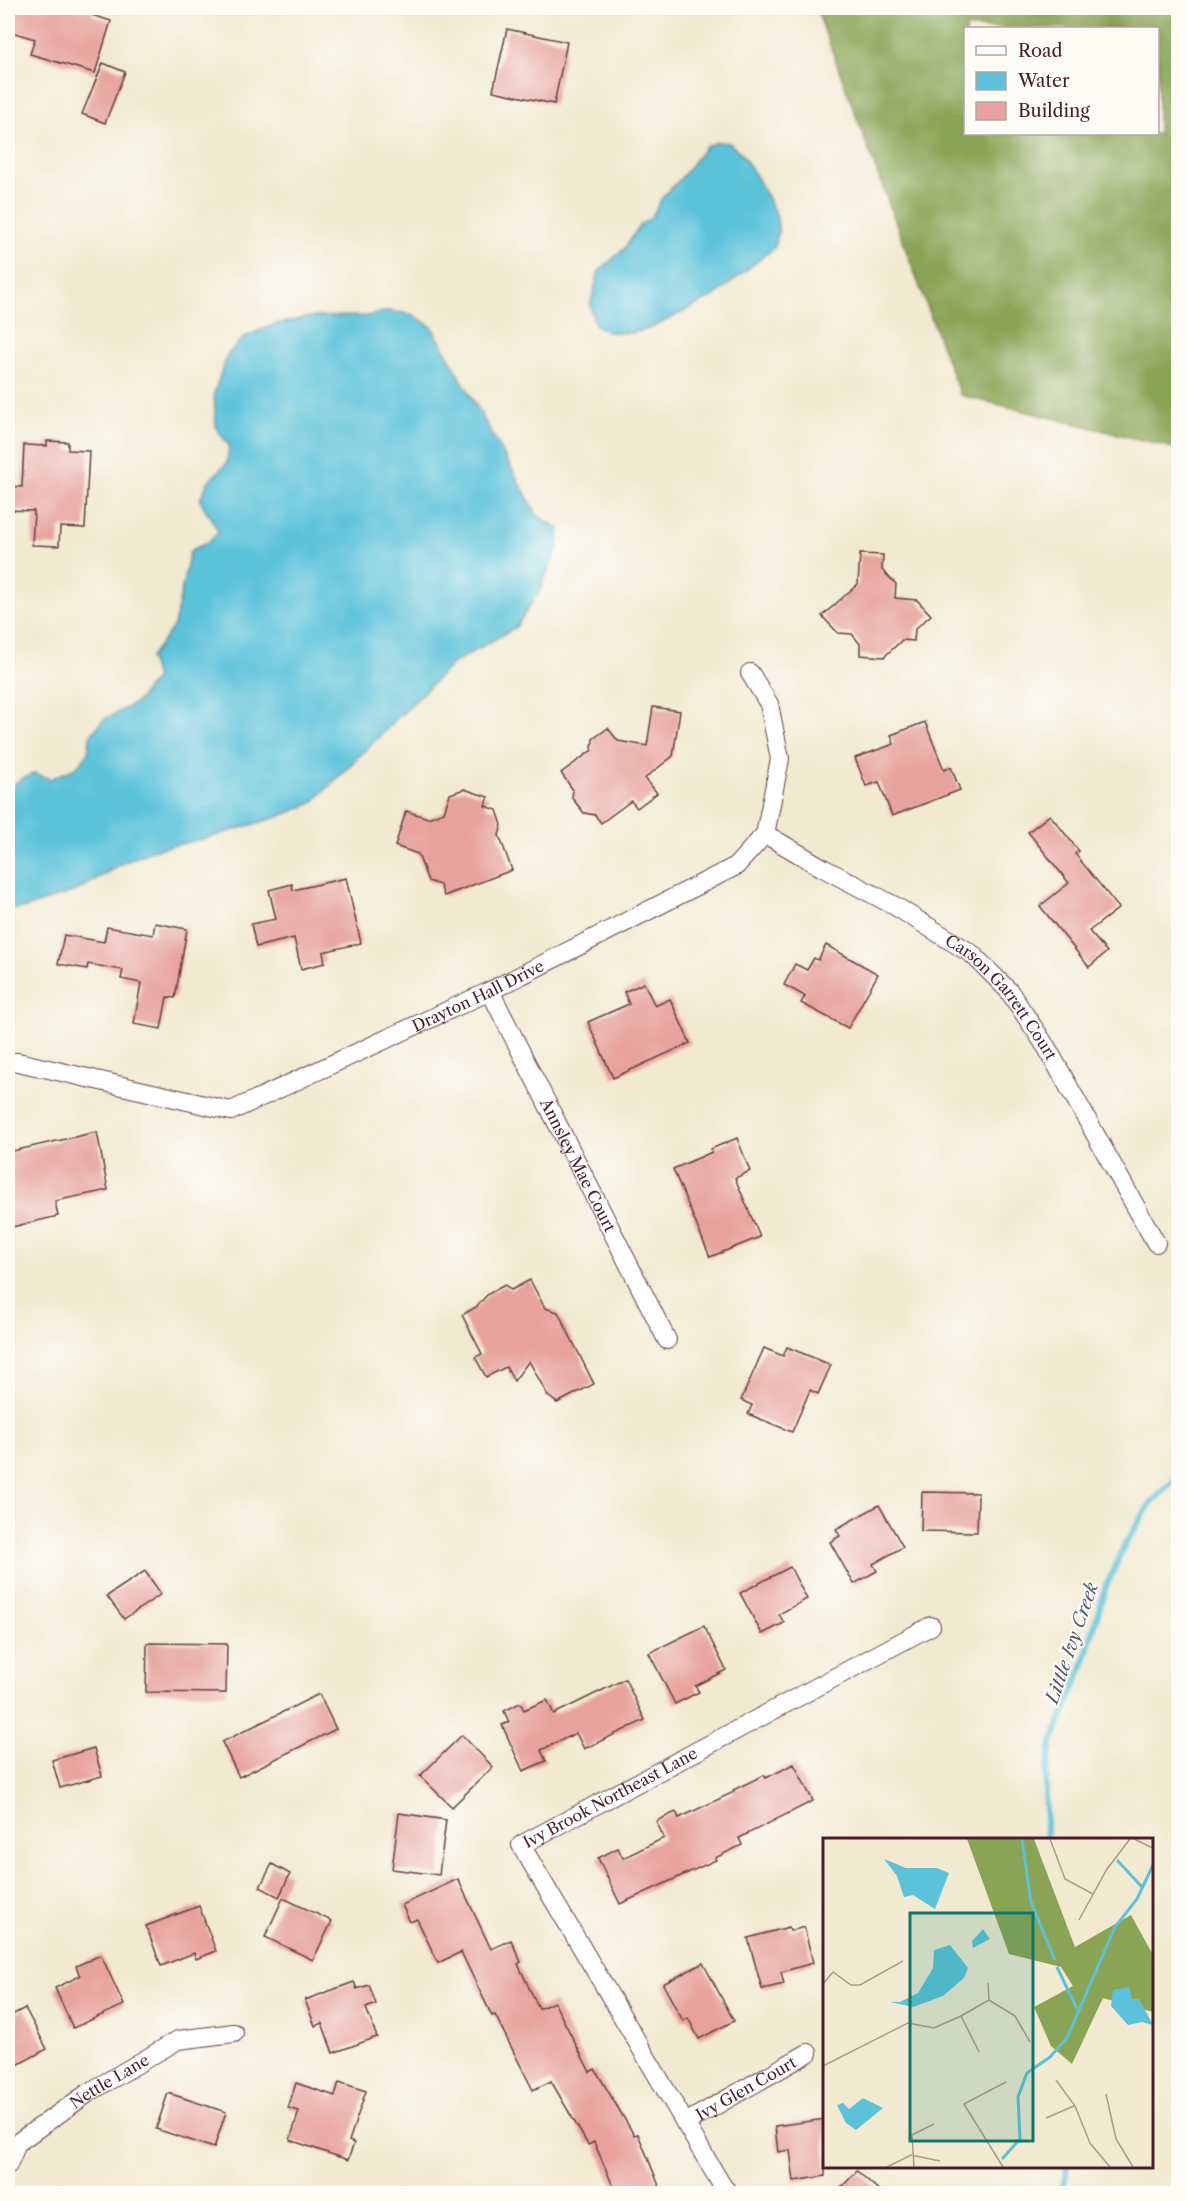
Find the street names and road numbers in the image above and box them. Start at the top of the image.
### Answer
street label: Carson Garrett Court [942,930,1062,1064]
street label: Drayton Hall Drive [409,955,547,1036]
street label: Annsley Mae Court [536,1094,621,1235]
street label: Ivy Brook Northeast Lane [519,1743,701,1852]
street label: Nettle Lane [66,2049,152,2113]
street label: Ivy Glen Court [692,2052,800,2125]

